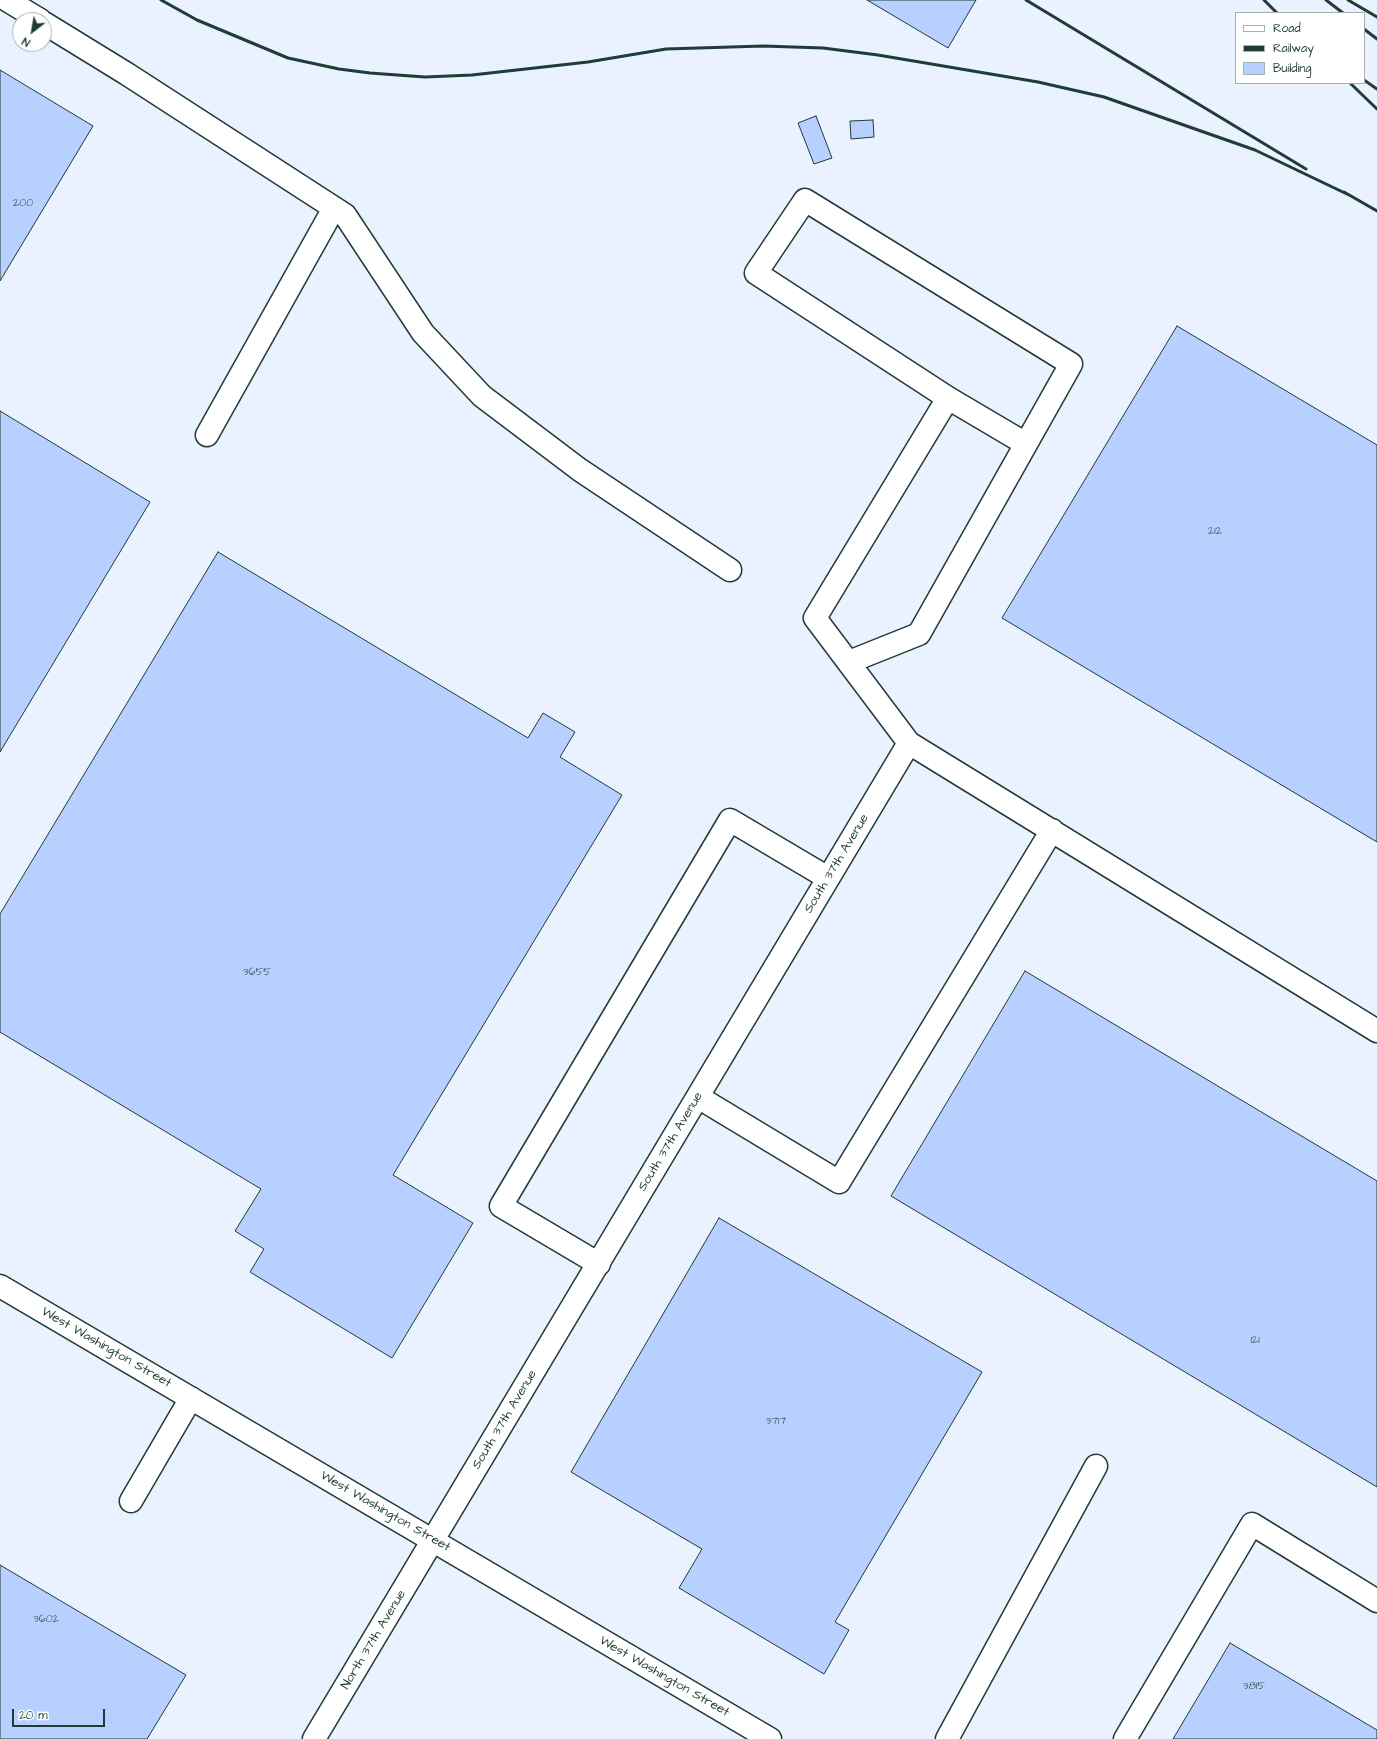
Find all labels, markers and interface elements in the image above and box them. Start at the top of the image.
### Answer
north arrow [12,12,52,52]
legend [1235,12,1365,84]
text: Road [1273,20,1301,37]
text: N [19,34,33,50]
text: Railway [1273,40,1314,57]
text: Building [1273,60,1311,77]
house number: 200 [13,197,33,211]
house number: 212 [1208,525,1222,539]
street label: South 37th Avenue [801,812,873,916]
house number: 3655 [243,966,271,980]
street label: South 37th Avenue [635,1090,707,1194]
street label: West Washington Street [38,1304,174,1392]
house number: 121 [1250,1334,1260,1348]
street label: South 37th Avenue [469,1368,541,1472]
house number: 3717 [766,1415,786,1429]
street label: West Washington Street [317,1468,453,1556]
street label: North 37th Avenue [338,1587,410,1693]
house number: 3602 [33,1613,59,1627]
street label: West Washington Street [596,1633,732,1721]
house number: 3815 [1243,1680,1265,1694]
scale bar [14,1701,107,1727]
text: 20 m [19,1707,48,1724]

